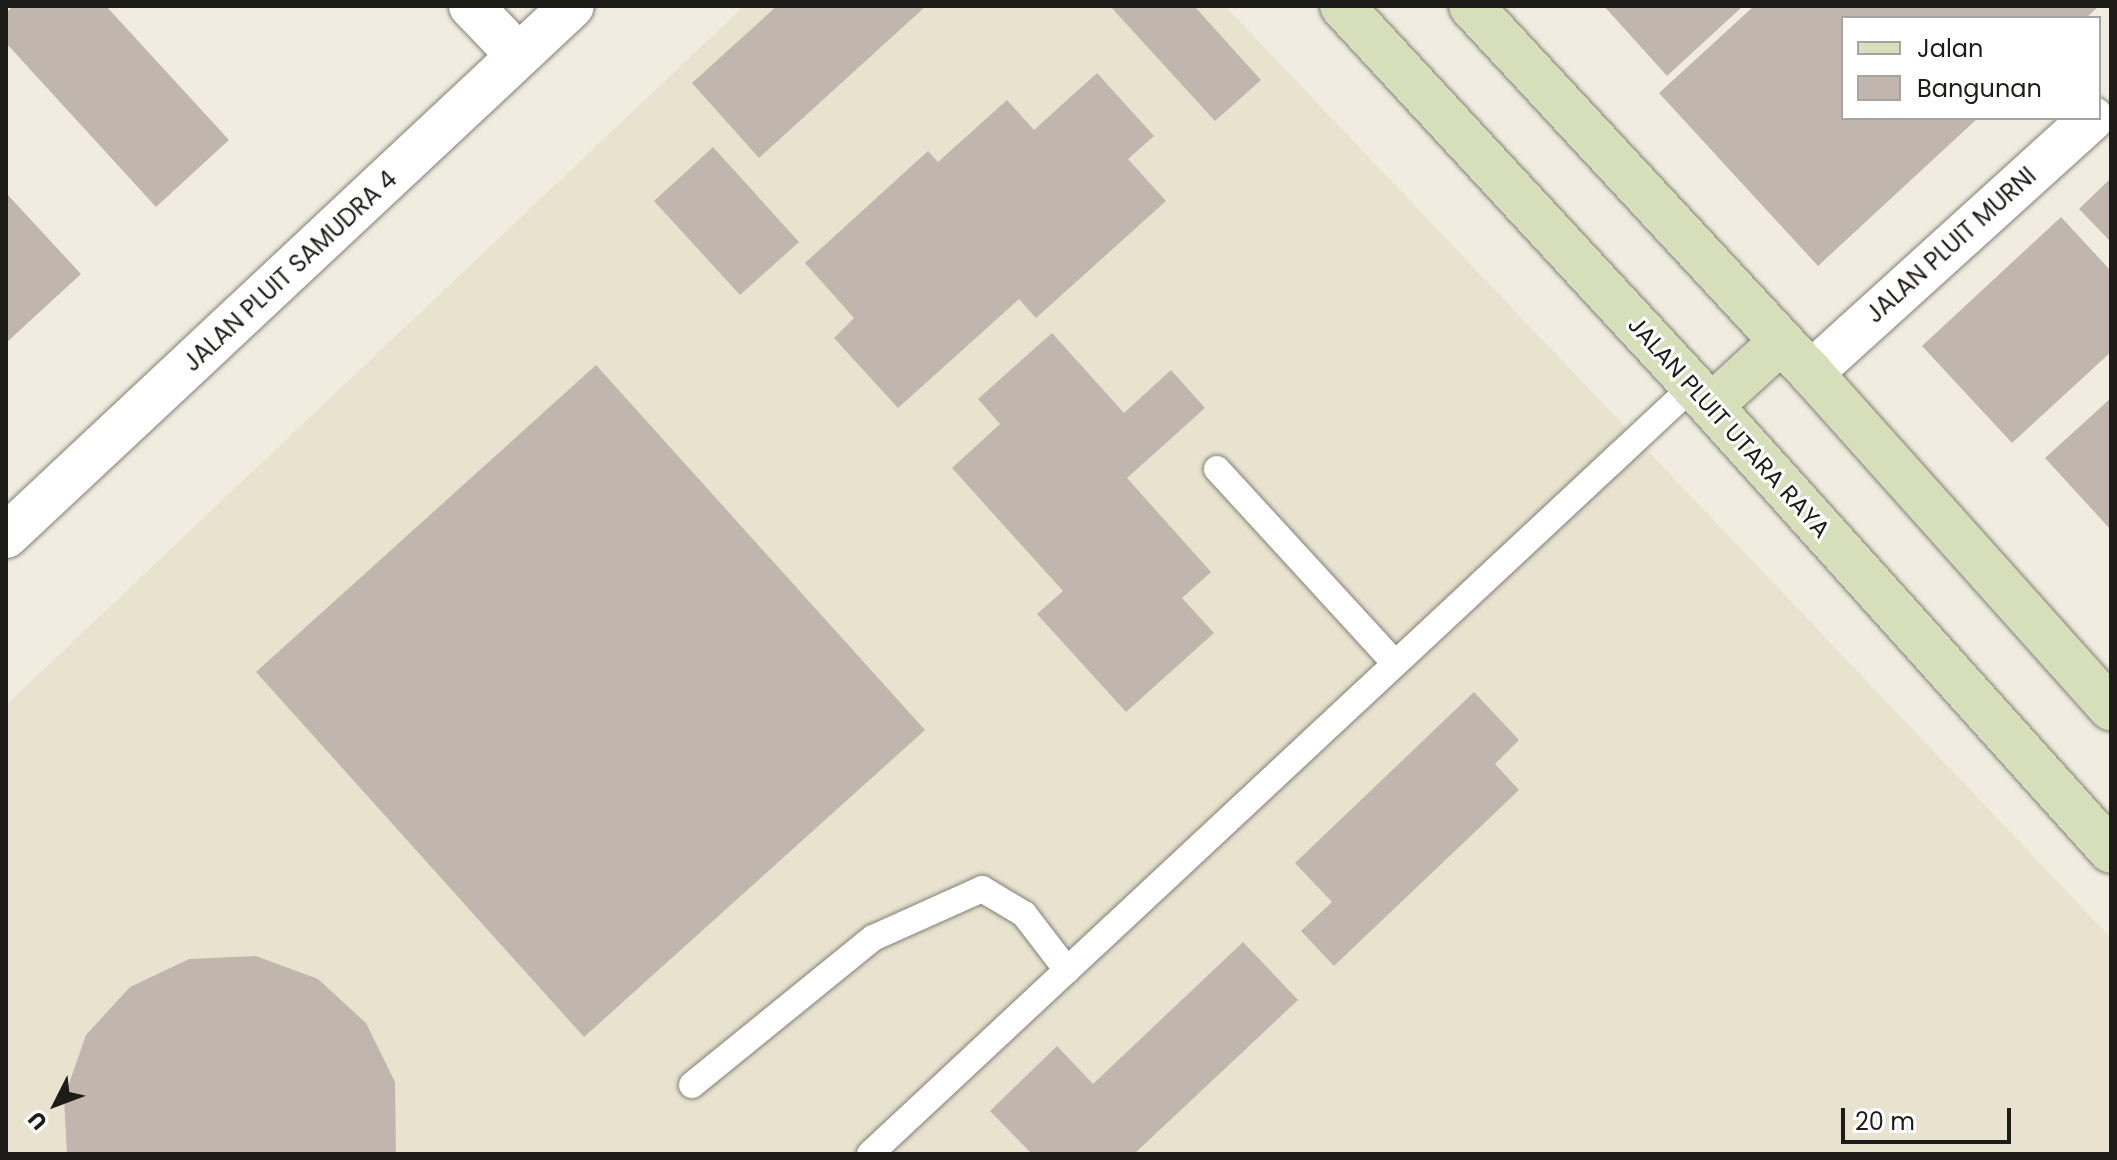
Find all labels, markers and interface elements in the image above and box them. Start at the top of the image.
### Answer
legend [1841,16,2101,120]
text: Jalan [1917,32,1983,65]
text: Bangunan [1917,72,2042,105]
street label: JALAN PLUIT MURNI [1860,161,2042,329]
street label: JALAN PLUIT SAMUDRA 4 [177,165,403,377]
street label: JALAN PLUIT UTARA RAYA [1622,310,1836,544]
north arrow [16,1064,96,1144]
scale bar [1845,1092,2015,1142]
text: U [21,1104,55,1137]
text: 20 m [1855,1105,1915,1138]

